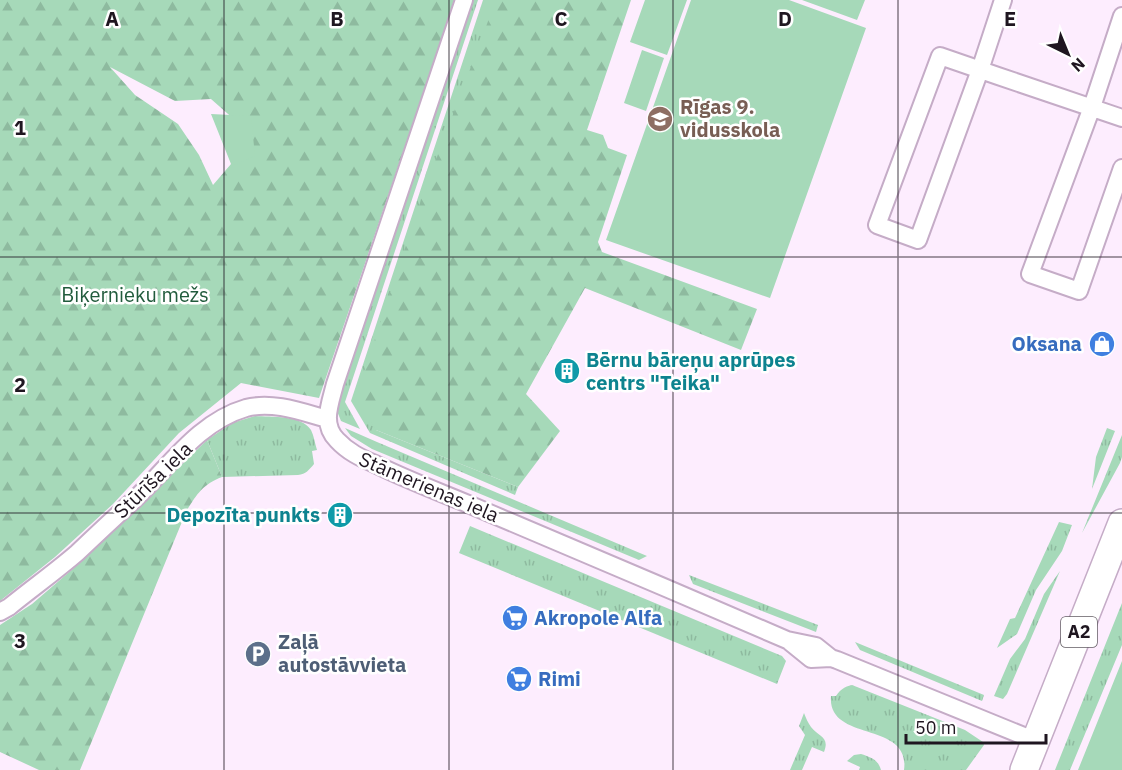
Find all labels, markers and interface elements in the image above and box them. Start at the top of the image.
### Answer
text: A [105,5,119,32]
text: B [330,5,344,32]
text: C [554,5,568,32]
text: D [778,5,792,32]
text: E [1004,5,1016,32]
north arrow [1038,24,1098,84]
text: N [1067,54,1089,76]
place label: Rīgas 9. vidusskola [680,93,780,143]
school or university icon: Rīgas 9. vidusskola [645,104,675,134]
text: 1 [14,114,26,141]
park label: Biķernieku mežs [61,281,209,308]
shop icon: Oksana [1087,329,1117,359]
place label: Oksana [1012,330,1082,357]
place label: Bērnu bāreņu aprūpes centrs "Teika" [586,346,796,396]
building icon: Bērnu bāreņu aprūpes centrs "Teika" [552,356,582,386]
text: 2 [14,371,26,398]
street label: Stūrīša iela [107,435,198,524]
street label: Stāmerienas iela [355,445,504,528]
building icon: Depozīta punkts [325,500,355,530]
place label: Depozīta punkts [167,501,320,528]
supermarket icon: Akropole Alfa [500,603,530,633]
place label: Akropole Alfa [534,604,662,631]
road number: A2 [1061,617,1097,647]
text: 3 [14,627,26,654]
place label: Zaļā autostāvvieta [278,628,406,678]
parking icon: Zaļā autostāvvieta [243,639,273,669]
supermarket icon: Rimi [504,664,534,694]
place label: Rimi [538,665,581,692]
scale bar [906,707,1046,745]
text: 50 m [915,716,957,739]

